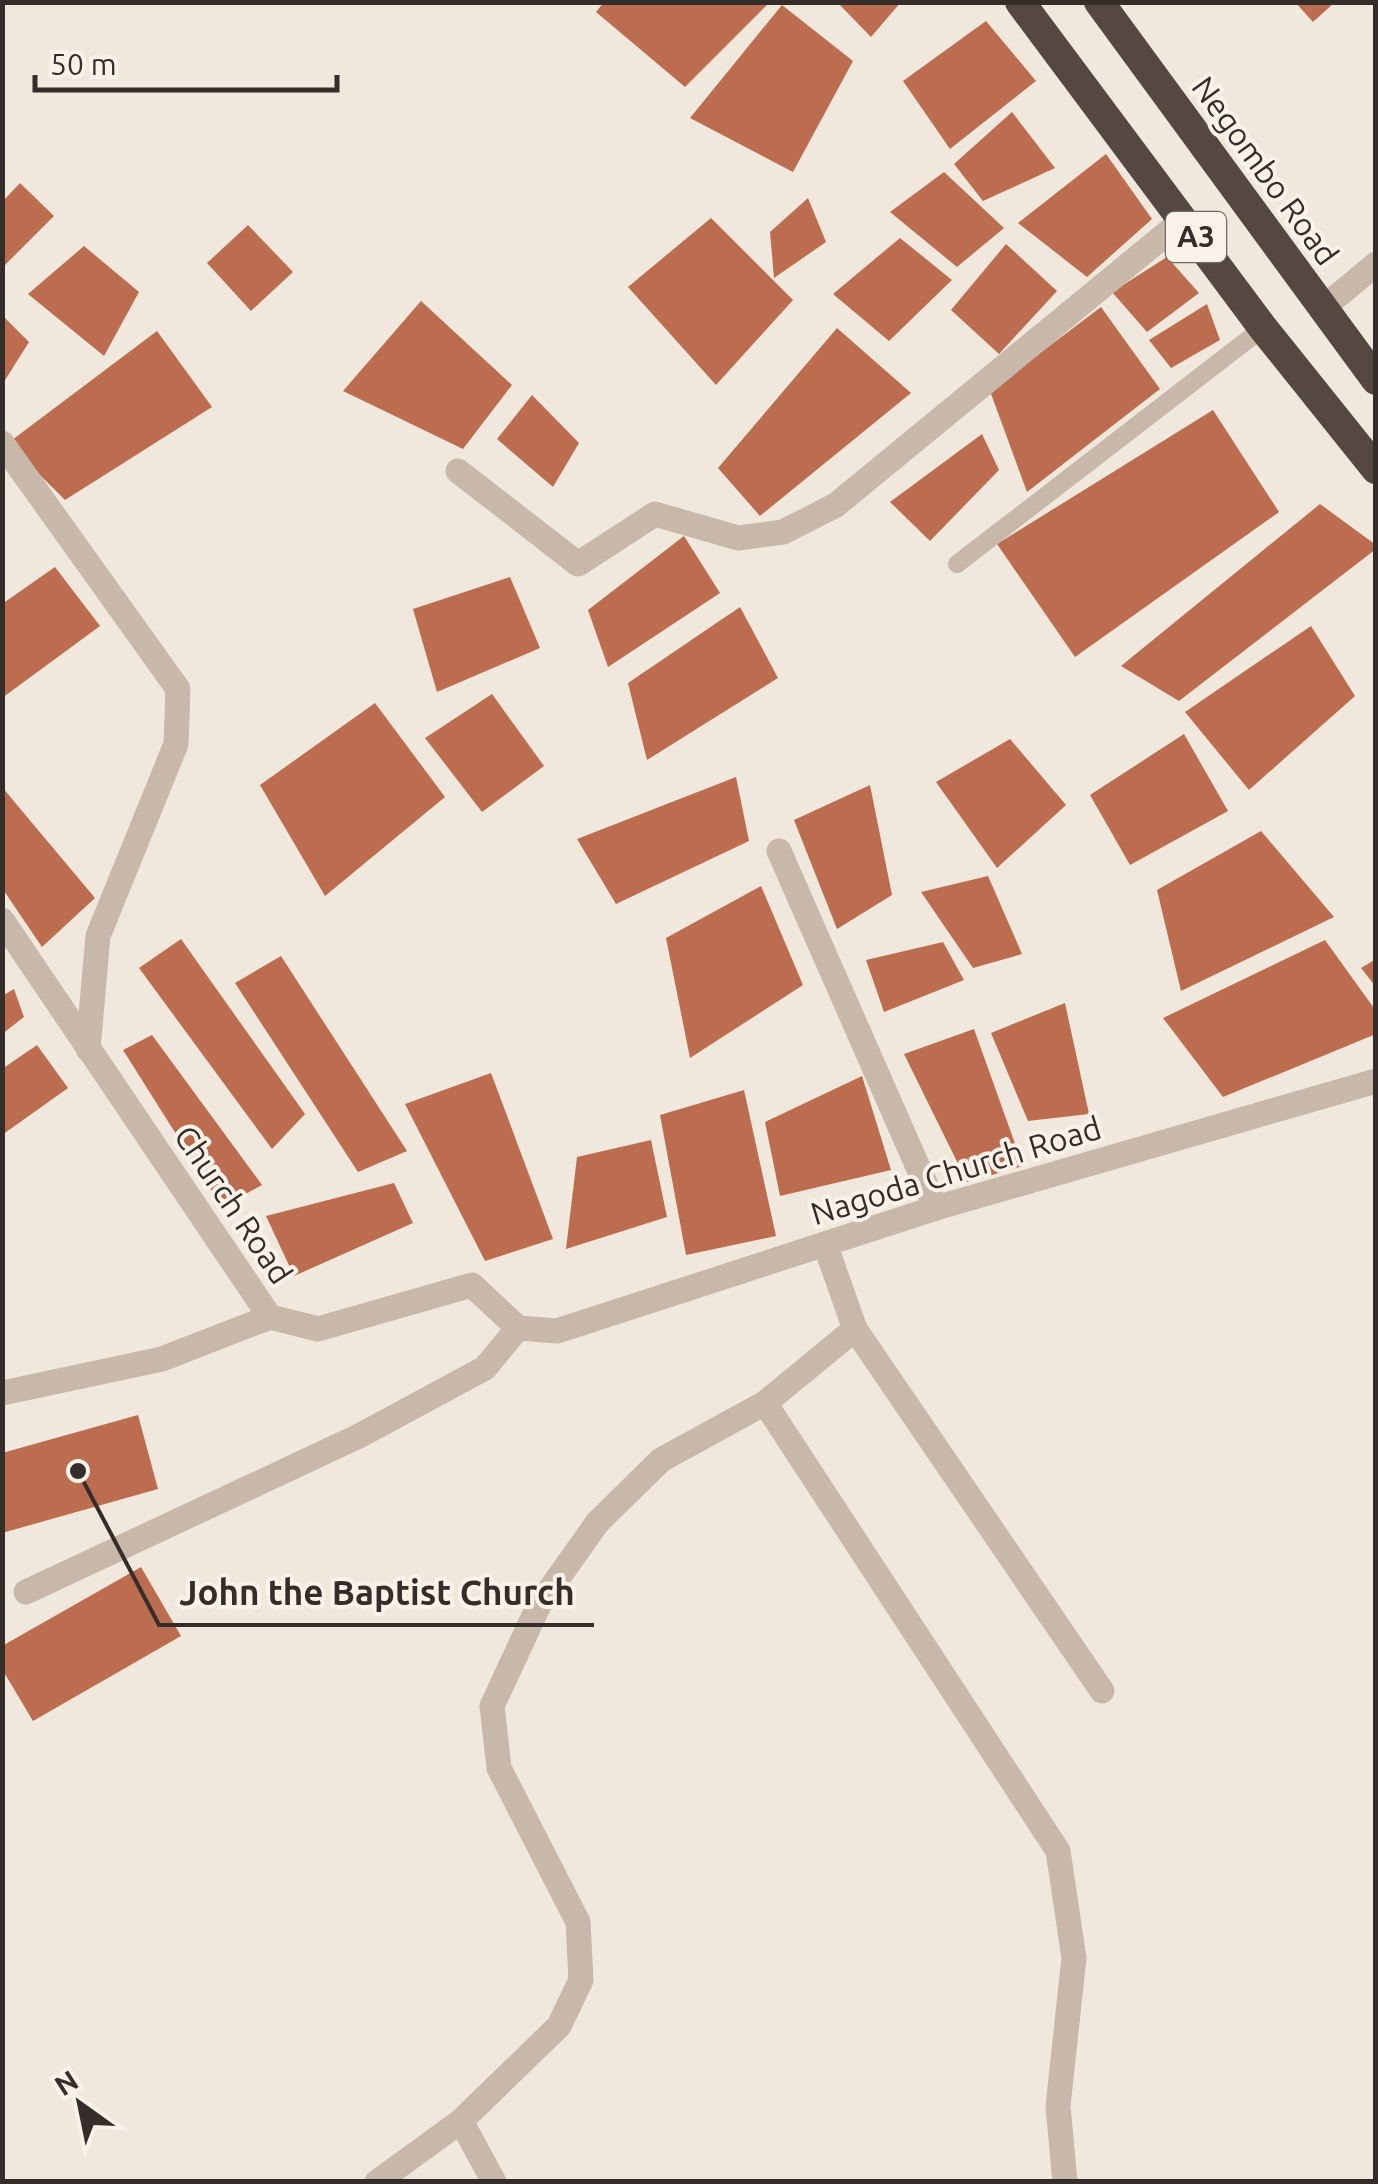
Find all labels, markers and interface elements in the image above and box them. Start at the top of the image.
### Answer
scale bar [35,30,338,92]
text: 50 m [50,47,117,81]
street label: Negombo Road [1185,69,1346,272]
road number: A3 [1166,212,1226,262]
street label: Nagoda Church Road [806,1109,1105,1231]
street label: Church Road [168,1119,300,1290]
callout: John the Baptist Church [159,1560,594,1625]
text: John the Baptist Church [179,1572,575,1612]
north arrow [30,2054,130,2154]
text: N [49,2064,83,2101]

